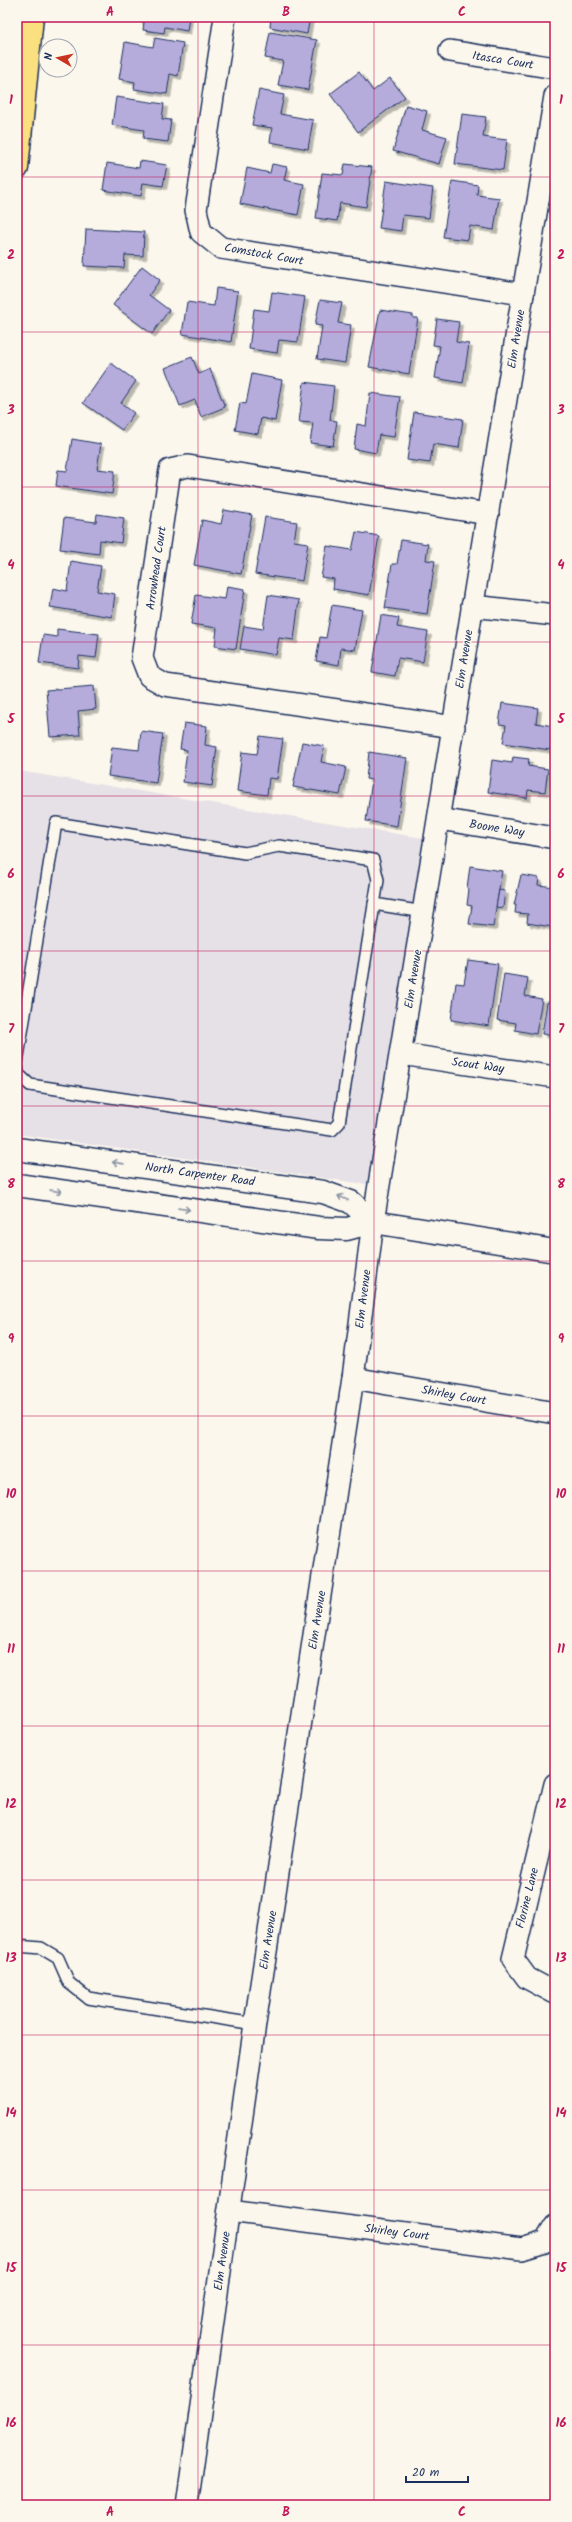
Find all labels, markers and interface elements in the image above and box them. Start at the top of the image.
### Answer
text: A [106,2,114,23]
text: B [282,2,290,23]
text: C [458,2,466,23]
north arrow [38,38,78,78]
street label: Itasca Court [471,46,535,75]
text: N [40,52,59,61]
text: 1 [9,90,13,111]
text: 1 [559,90,563,111]
street label: Comstock Court [223,238,305,271]
text: 2 [7,245,15,266]
text: 2 [557,245,565,266]
street label: Elm Avenue [502,308,531,370]
text: 3 [6,400,15,421]
text: 3 [556,400,565,421]
street label: Arrowhead Court [141,525,172,611]
text: 4 [7,555,15,576]
text: 4 [557,555,565,576]
street label: Elm Avenue [450,628,479,690]
text: 5 [7,709,16,730]
text: 5 [557,709,566,730]
street label: Boone Way [468,815,526,842]
text: 6 [7,864,15,885]
text: 6 [557,864,565,885]
street label: Elm Avenue [399,948,428,1010]
text: 7 [8,1019,15,1040]
text: 7 [558,1019,565,1040]
street label: Scout Way [450,1052,506,1079]
street label: North Carpenter Road [144,1157,257,1192]
one-way arrow [112,1159,125,1167]
text: 8 [7,1174,15,1195]
text: 8 [557,1174,565,1195]
one-way arrow [49,1187,62,1195]
one-way arrow [338,1194,350,1201]
one-way arrow [177,1205,190,1213]
street label: Elm Avenue [350,1268,377,1330]
text: 9 [8,1329,15,1350]
text: 9 [558,1329,565,1350]
street label: Shirley Court [420,1380,488,1411]
text: 10 [6,1484,17,1505]
text: 10 [556,1484,567,1505]
street label: Elm Avenue [303,1589,332,1651]
text: 11 [7,1639,15,1660]
text: 11 [557,1639,565,1660]
text: 12 [5,1794,17,1815]
text: 12 [555,1794,567,1815]
street label: Florine Lane [511,1865,544,1931]
street label: Elm Avenue [254,1909,283,1971]
text: 13 [5,1948,17,1969]
text: 13 [555,1948,567,1969]
text: 14 [5,2103,17,2124]
text: 14 [555,2103,567,2124]
street label: Shirley Court [363,2219,431,2246]
street label: Elm Avenue [209,2230,236,2292]
text: 15 [6,2258,18,2279]
text: 15 [556,2258,568,2279]
text: 16 [6,2413,16,2434]
text: 16 [556,2413,566,2434]
scale bar [406,2458,468,2484]
text: 20 m [412,2463,440,2482]
text: A [106,2502,114,2522]
text: B [282,2502,290,2522]
text: C [458,2502,466,2522]

